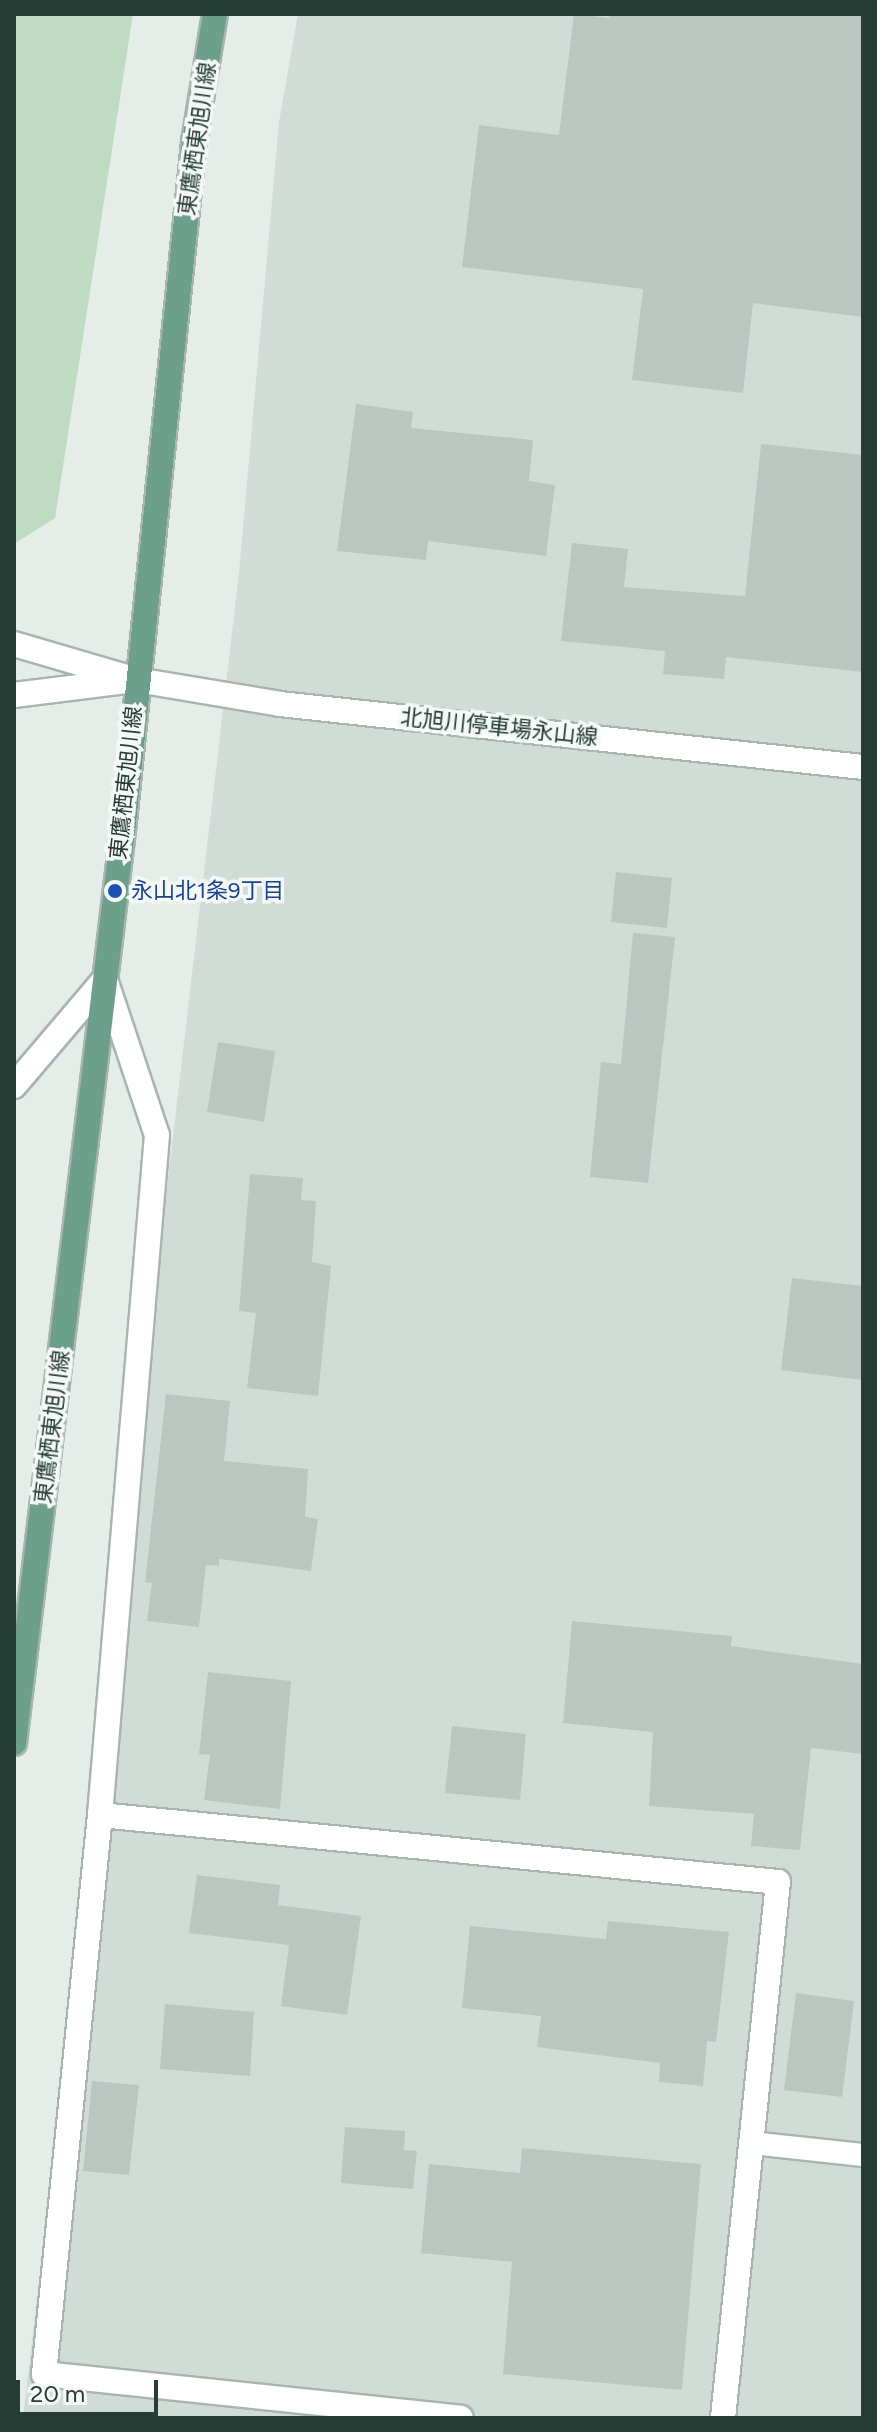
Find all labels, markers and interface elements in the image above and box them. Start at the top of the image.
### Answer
street label: 東鷹栖東旭川線 [173,61,221,217]
street label: 北旭川停車場永山線 [399,704,599,750]
street label: 東鷹栖東旭川線 [105,705,147,861]
place label: 永山北1条9丁目 [131,878,285,904]
marker: 永山北1条9丁目 [106,882,124,900]
street label: 東鷹栖東旭川線 [30,1349,74,1505]
scale bar [20,2364,162,2414]
text: 20 m [30,2379,85,2408]

